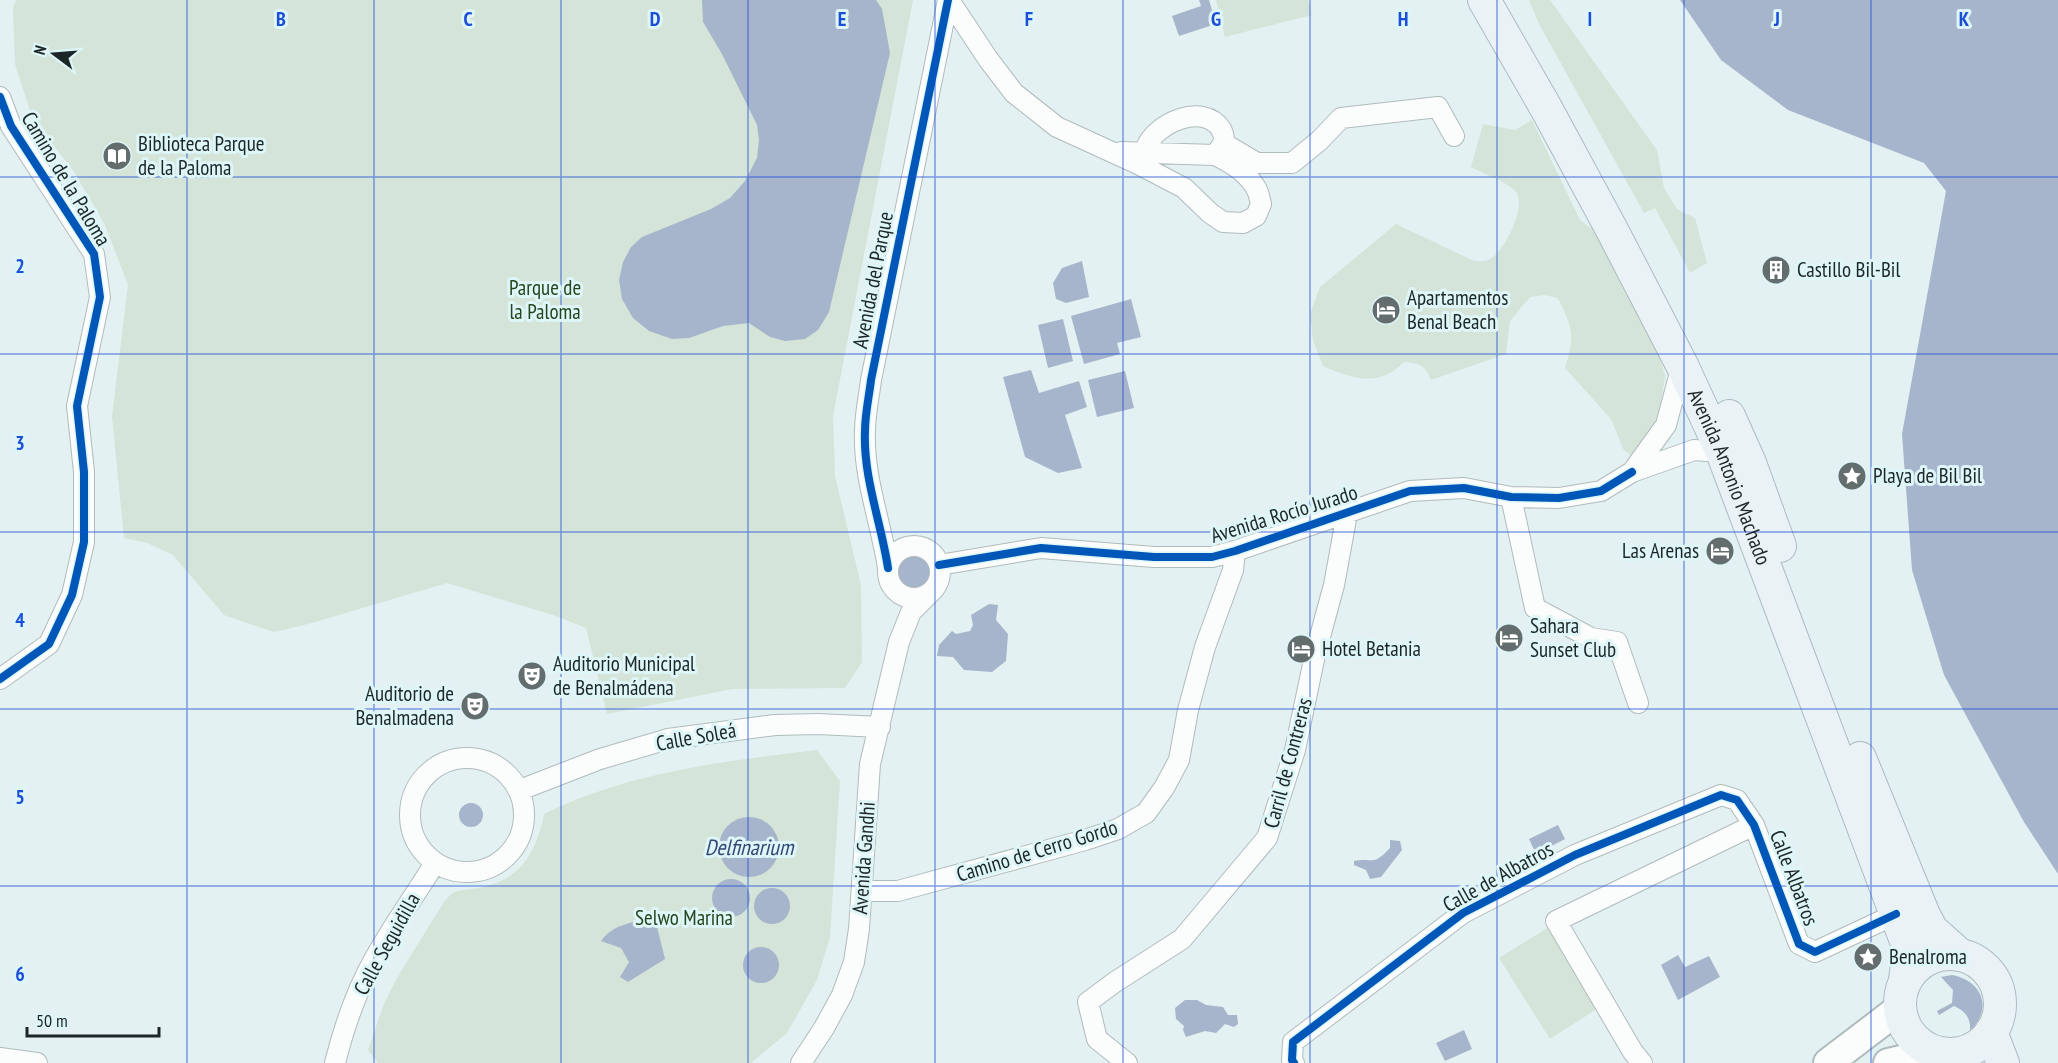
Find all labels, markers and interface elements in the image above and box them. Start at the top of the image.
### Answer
text: B [276,6,286,32]
text: C [463,6,473,32]
text: D [650,6,661,32]
text: E [838,6,846,32]
text: F [1025,6,1033,32]
text: G [1211,6,1221,32]
text: H [1398,6,1408,32]
text: I [1588,6,1592,32]
text: J [1773,6,1780,32]
text: K [1959,6,1970,32]
north arrow [24,24,84,84]
text: N [29,43,50,57]
street label: Camino de la Paloma [16,107,117,251]
place label: Biblioteca Parque de la Paloma [138,130,264,181]
library icon: Biblioteca Parque de la Paloma [101,140,133,172]
street label: Avenida del Parque [846,209,899,351]
text: 2 [15,253,25,279]
building icon: Castillo Bil-Bil [1760,254,1792,286]
place label: Castillo Bil-Bil [1797,256,1900,283]
park label: Parque de la Paloma [509,274,581,325]
place label: Apartamentos Benal Beach [1407,284,1508,335]
hotel icon: Apartamentos Benal Beach [1370,294,1402,326]
street label: Avenida Antonio Machado [1682,384,1777,569]
text: 3 [15,430,25,456]
place icon: Playa de Bil Bil [1836,460,1868,492]
place label: Playa de Bil Bil [1873,462,1982,489]
street label: Avenida Rocío Jurado [1207,478,1361,549]
hotel icon: Las Arenas [1704,535,1736,567]
place label: Las Arenas [1622,537,1699,564]
text: 4 [15,607,25,633]
place label: Sahara Sunset Club [1530,612,1616,663]
hotel icon: Sahara Sunset Club [1493,622,1525,654]
hotel icon: Hotel Betania [1285,633,1317,665]
place label: Hotel Betania [1322,635,1421,662]
place label: Auditorio Municipal de Benalmádena [553,650,695,701]
theatre icon: Auditorio Municipal de Benalmádena [516,660,548,692]
place label: Auditorio de Benalmadena [355,680,454,731]
theatre icon: Auditorio de Benalmadena [459,690,491,722]
street label: Carril de Contreras [1257,695,1318,831]
street label: Calle Soleá [654,716,738,757]
text: 5 [15,784,25,810]
street label: Avenida Gandhi [846,801,881,915]
street label: Camino de Cerro Gordo [953,813,1121,888]
street label: Calle Albatros [1764,826,1825,929]
water label: Delfinarium [705,833,795,861]
street label: Calle de Albatros [1438,835,1558,918]
street label: Calle Seguidilla [347,888,426,1000]
park label: Selwo Marina [635,904,733,931]
place icon: Benalroma [1852,941,1884,973]
place label: Benalroma [1889,943,1967,970]
text: 6 [15,961,25,987]
scale bar [27,1000,159,1038]
text: 50 m [36,1009,68,1032]

